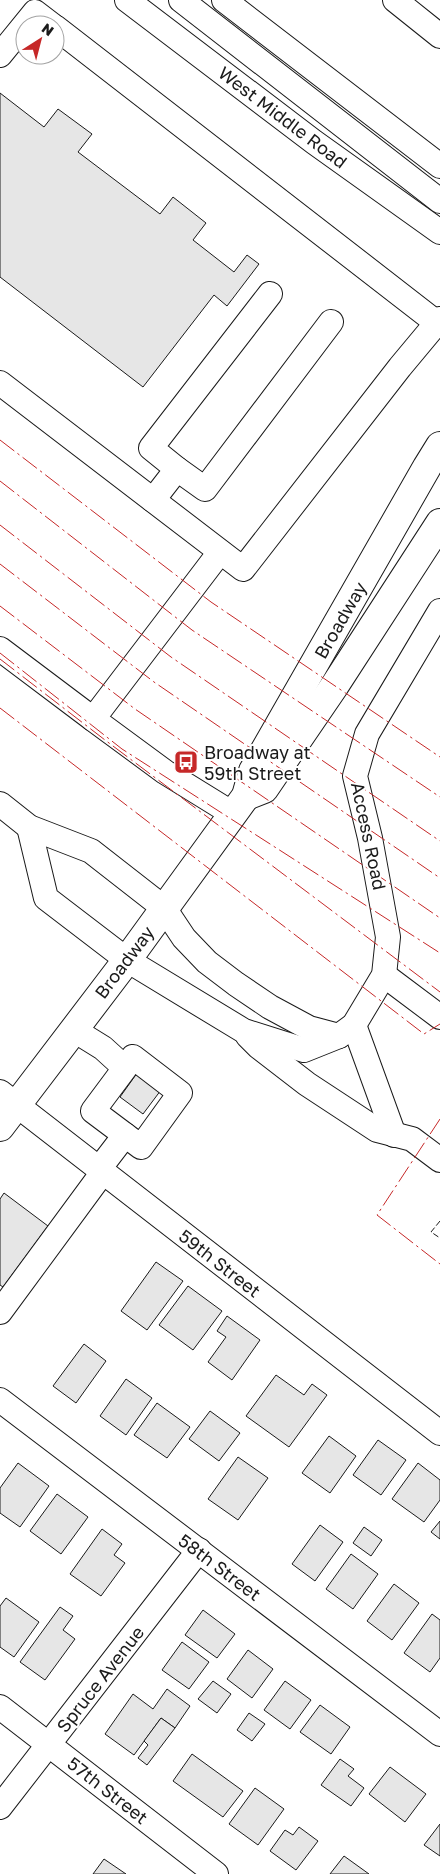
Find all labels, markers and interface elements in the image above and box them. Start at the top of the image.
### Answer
north arrow [15,15,65,65]
text: N [39,19,57,39]
street label: West Middle Road [214,61,352,173]
street label: Broadway [309,578,371,662]
place label: Broadway at 59th Street [204,741,311,784]
bus stop icon: Broadway at 59th Street [173,749,199,775]
street label: Access Road [347,780,391,892]
street label: Broadway [90,921,158,1003]
street label: 59th Street [175,1224,265,1302]
street label: 58th Street [174,1529,266,1605]
street label: Spruce Avenue [52,1621,148,1737]
street label: 57th Street [63,1752,153,1828]

